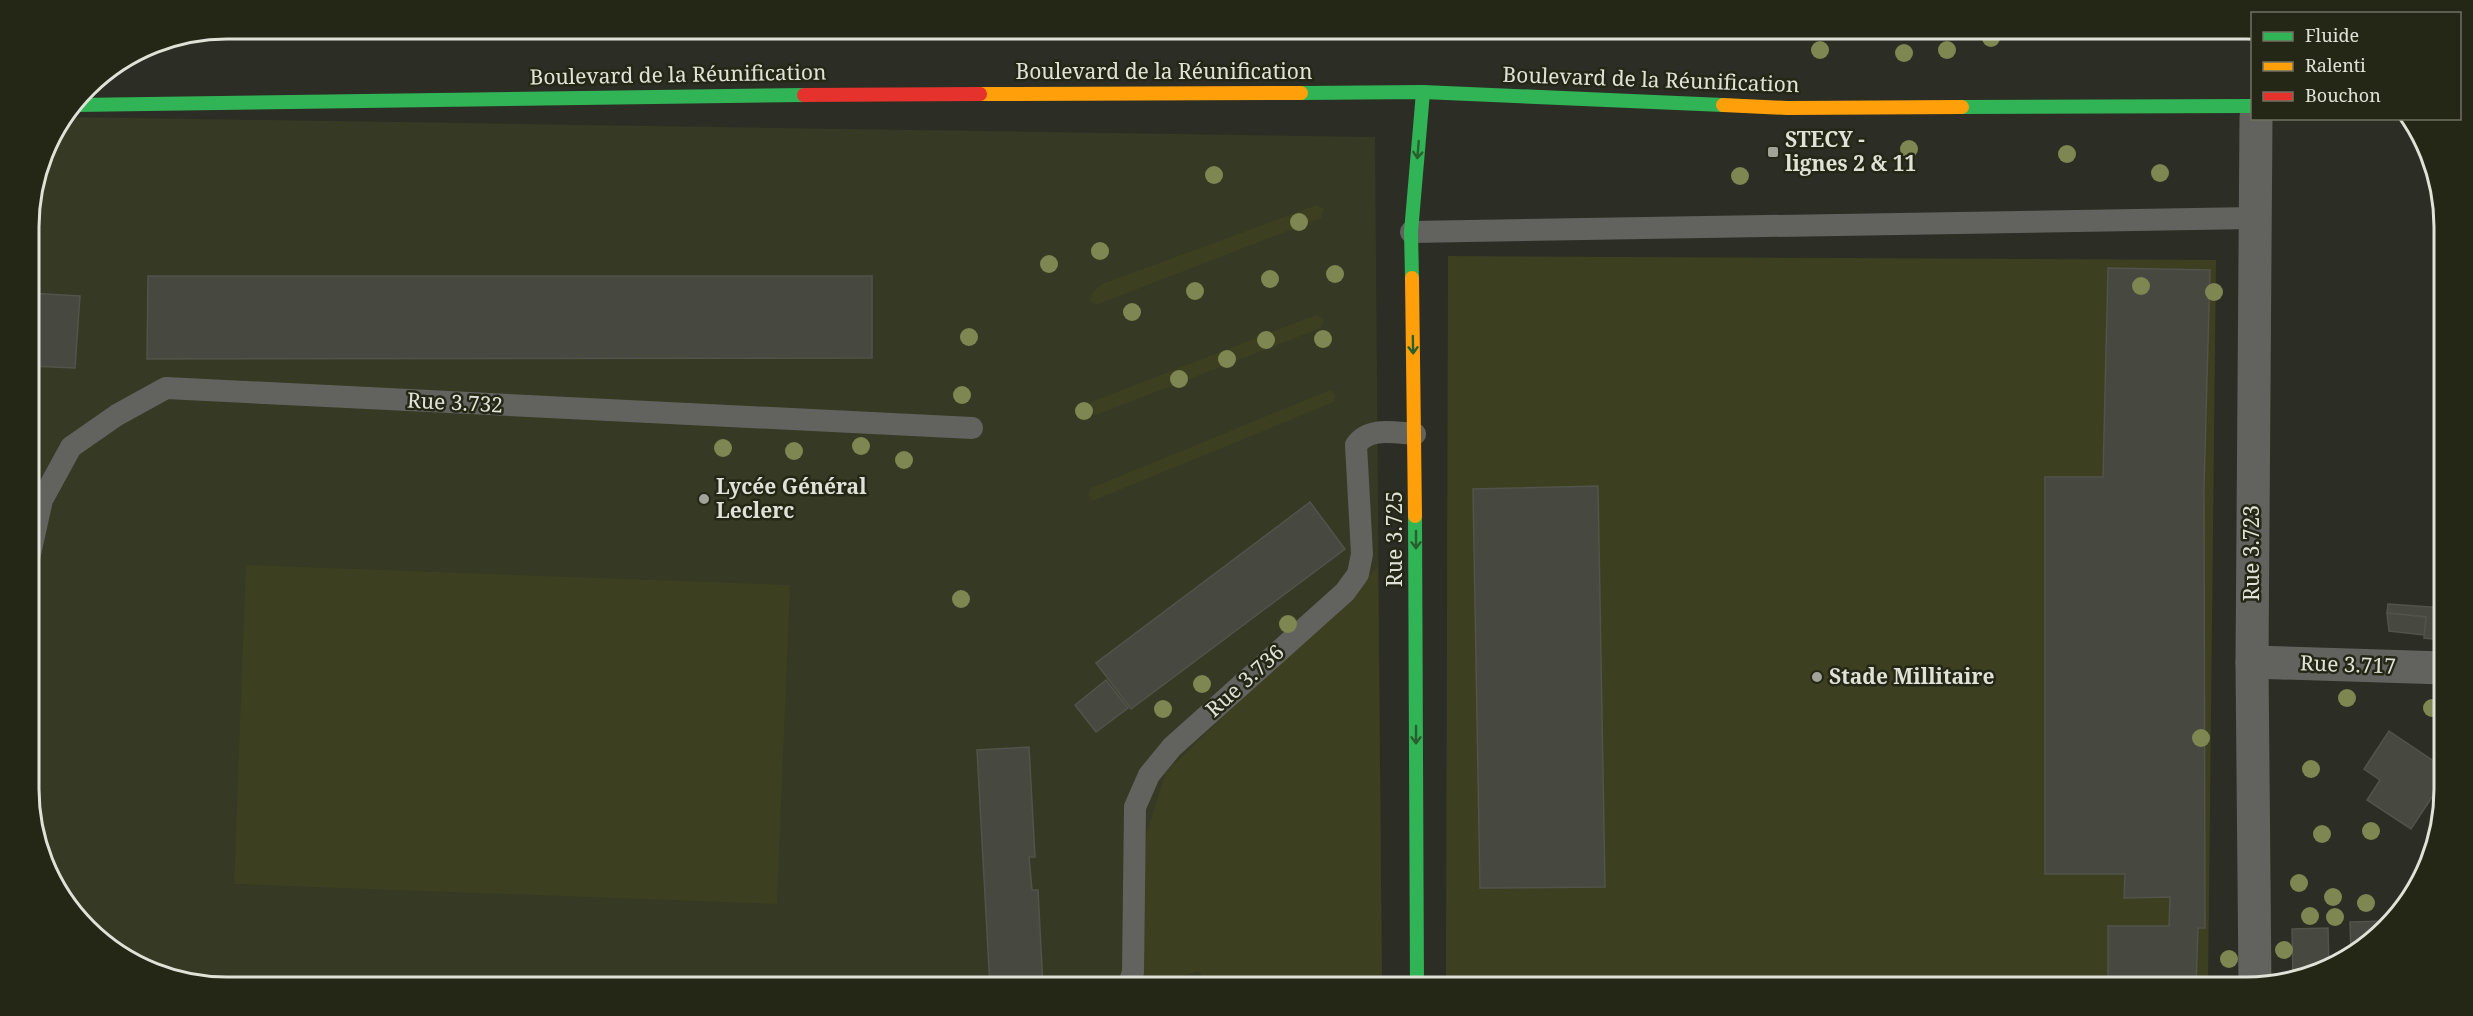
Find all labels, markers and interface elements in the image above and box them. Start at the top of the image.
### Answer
legend [2251,12,2461,120]
text: Fluide [2305,23,2359,47]
text: Ralenti [2305,53,2366,77]
street label: Boulevard de la Réunification [529,57,827,91]
street label: Boulevard de la Réunification [1015,57,1313,85]
street label: Boulevard de la Réunification [1502,60,1800,98]
text: Bouchon [2305,83,2381,107]
place label: STECY - lignes 2 & 11 [1785,125,1916,177]
one-way arrow [1412,140,1423,160]
marker: STECY - lignes 2 & 11 [1766,145,1780,159]
one-way arrow [1408,335,1419,355]
street label: Rue 3.732 [406,386,504,418]
place label: Lycée Général Leclerc [716,472,867,524]
street label: Rue 3.725 [1380,491,1408,587]
marker: Lycée Général Leclerc [697,492,711,506]
street label: Rue 3.723 [2237,505,2265,601]
one-way arrow [1410,530,1422,550]
street label: Rue 3.736 [1199,638,1289,723]
street label: Rue 3.717 [2300,648,2397,680]
place label: Stade Millitaire [1829,662,1994,690]
marker: Stade Millitaire [1810,670,1824,684]
one-way arrow [1411,725,1422,745]

